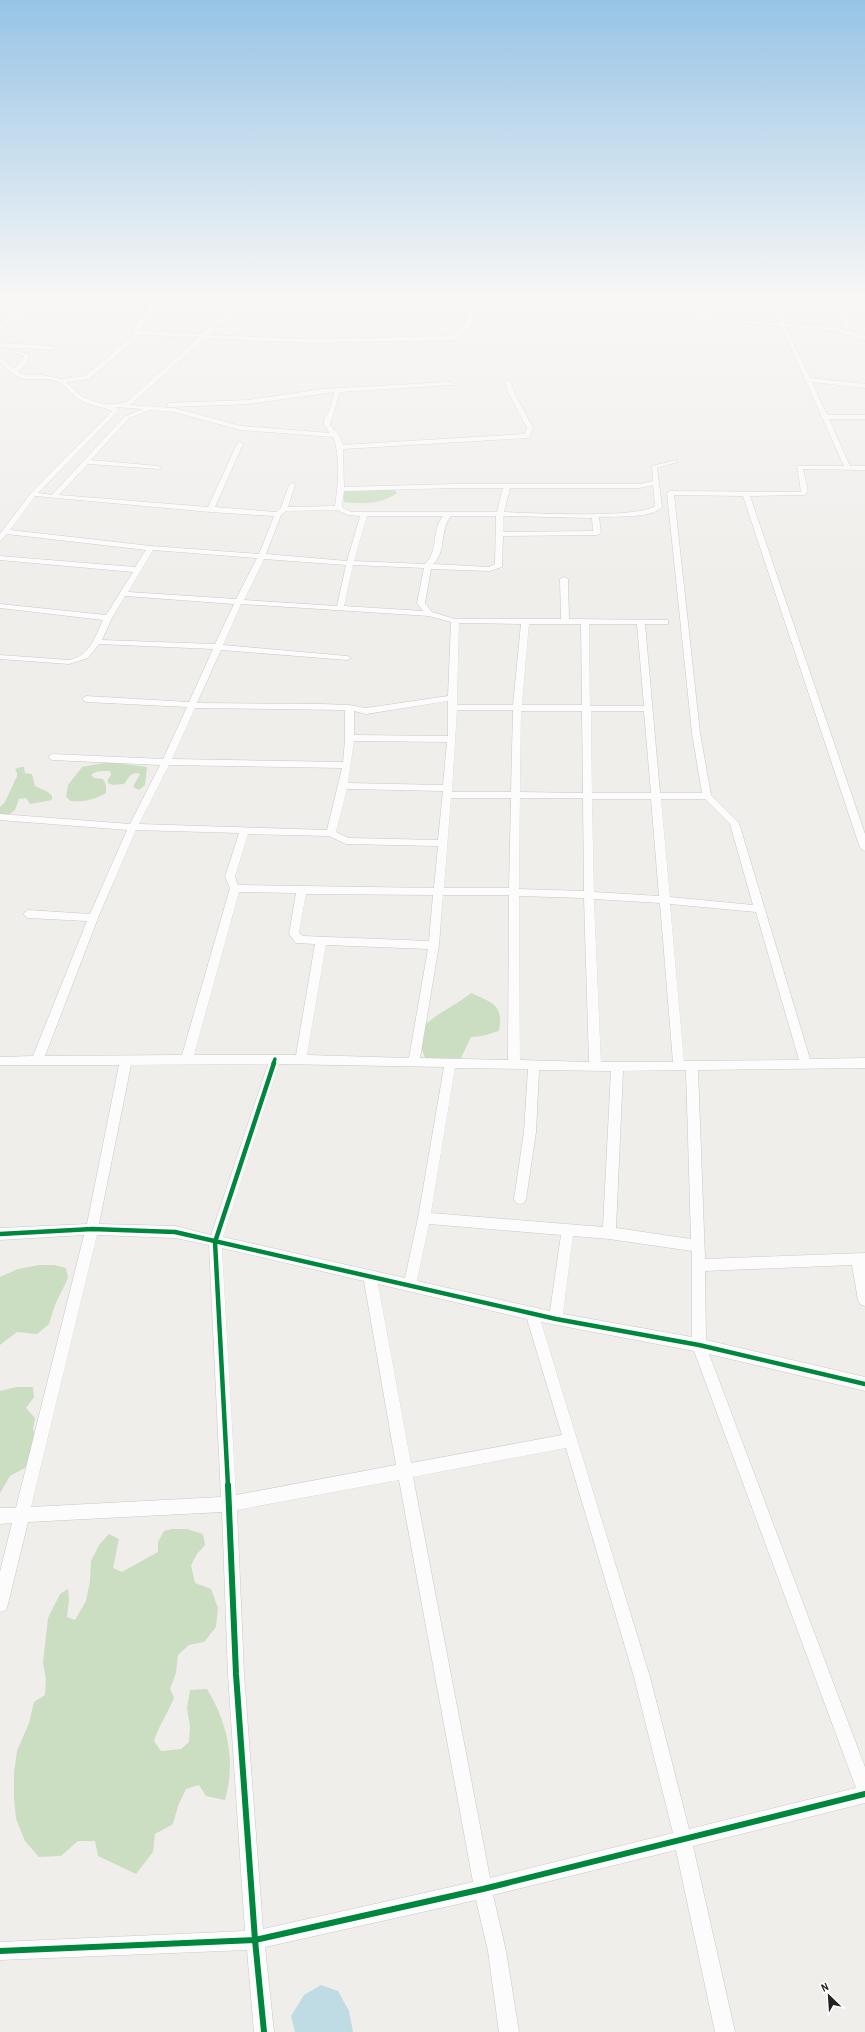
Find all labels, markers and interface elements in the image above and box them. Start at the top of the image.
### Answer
north arrow [809,1976,849,2016]
text: N [819,1979,831,1995]

